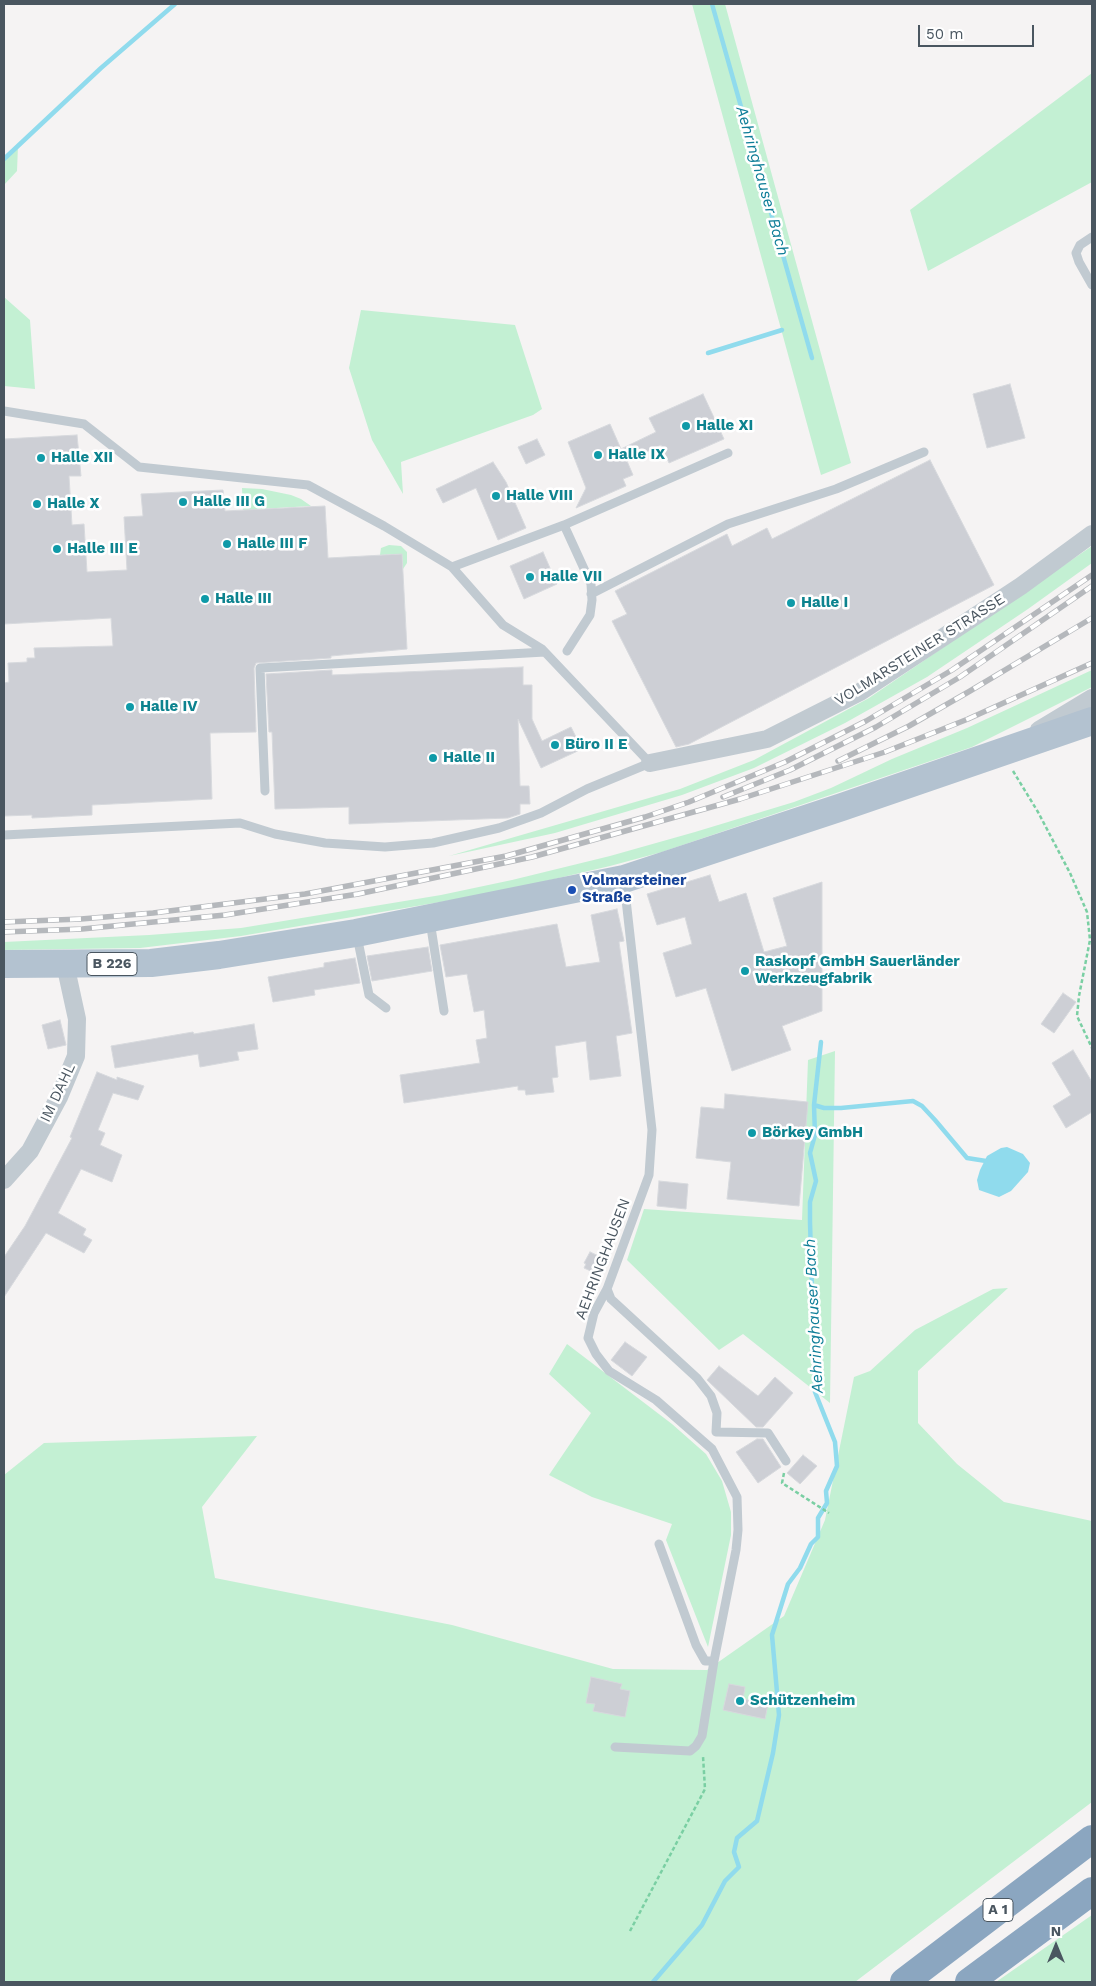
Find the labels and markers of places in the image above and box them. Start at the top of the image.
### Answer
place label: Halle XI [696,417,753,435]
marker: Halle XI [680,420,692,432]
place label: Halle IX [608,446,665,464]
place label: Halle XII [51,449,113,467]
marker: Halle IX [592,449,604,461]
marker: Halle XII [35,452,47,464]
place label: Halle VIII [506,487,573,505]
marker: Halle VIII [490,490,502,502]
place label: Halle III G [193,493,265,511]
place label: Halle X [47,495,100,513]
marker: Halle III G [177,496,189,508]
marker: Halle X [31,498,43,510]
place label: Halle III F [237,535,307,553]
marker: Halle III F [221,538,233,550]
place label: Halle III E [67,540,138,558]
marker: Halle III E [51,543,63,555]
place label: Halle VII [540,568,602,586]
marker: Halle VII [524,571,536,583]
place label: Halle III [215,590,272,608]
marker: Halle III [199,593,211,605]
place label: Halle I [801,594,848,612]
marker: Halle I [785,597,797,609]
place label: Halle IV [140,698,198,716]
marker: Halle IV [124,701,136,713]
place label: Büro II E [565,736,627,754]
marker: Büro II E [549,739,561,751]
place label: Halle II [443,749,495,767]
marker: Halle II [427,752,439,764]
place label: Volmarsteiner Straße [582,872,686,907]
marker: Volmarsteiner Straße [566,884,578,896]
place label: Raskopf GmbH Sauerländer Werkzeugfabrik [755,953,960,988]
marker: Raskopf GmbH Sauerländer Werkzeugfabrik [739,965,751,977]
place label: Börkey GmbH [762,1124,863,1142]
marker: Börkey GmbH [746,1127,758,1139]
place label: Schützenheim [750,1692,855,1710]
marker: Schützenheim [734,1695,746,1707]

